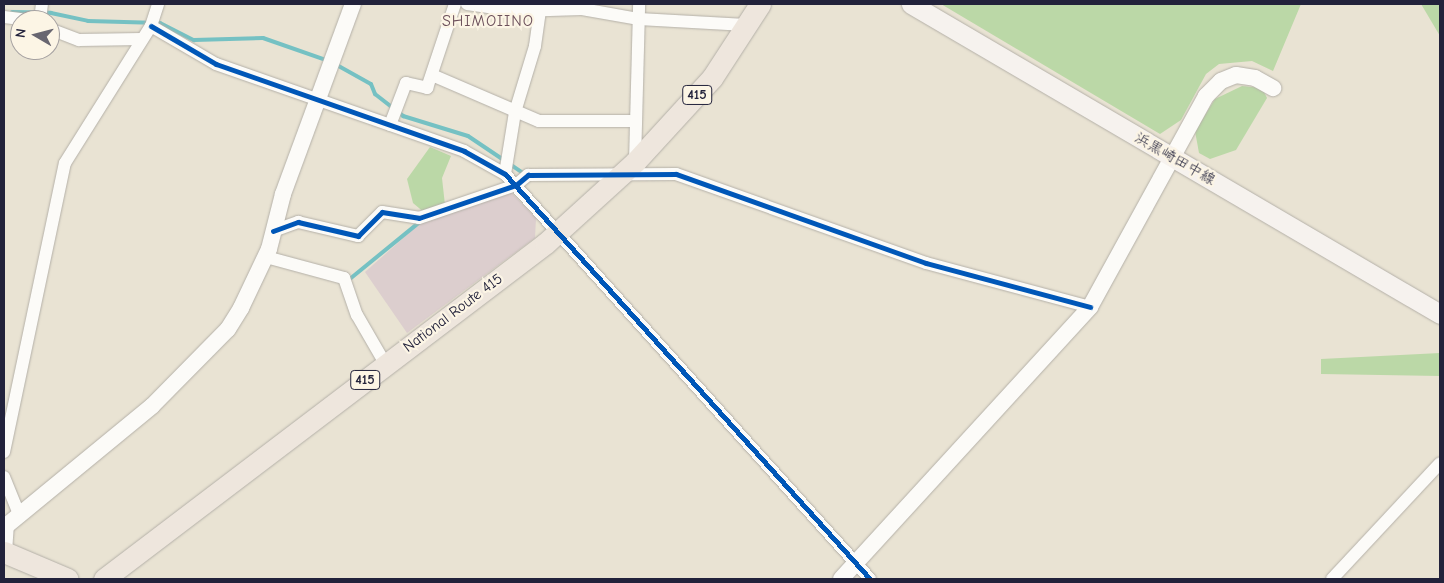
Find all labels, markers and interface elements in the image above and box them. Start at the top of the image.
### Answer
north arrow [10,10,60,60]
district label: SHIMOIINO [441,11,535,31]
text: N [12,27,30,39]
road number: 415 [682,84,712,106]
street label: 浜黒崎田中線 [1132,129,1218,189]
street label: National Route 415 [400,270,506,356]
road number: 415 [350,368,380,392]

